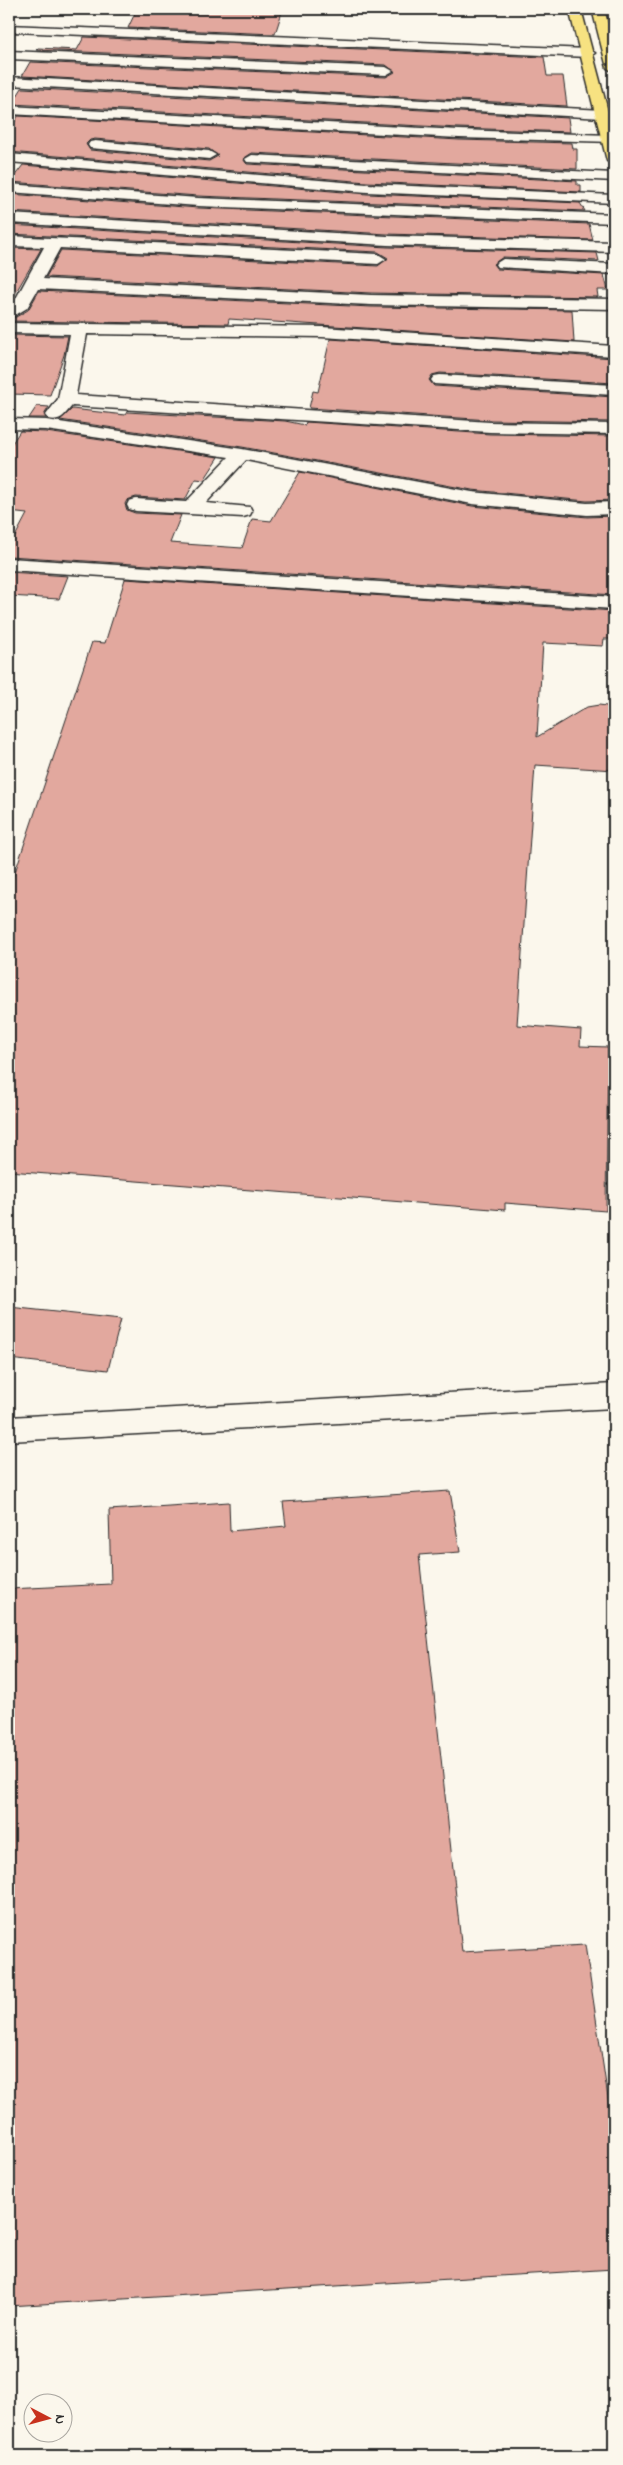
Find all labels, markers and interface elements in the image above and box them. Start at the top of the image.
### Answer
north arrow [22,2392,72,2442]
text: N [49,2413,70,2425]

